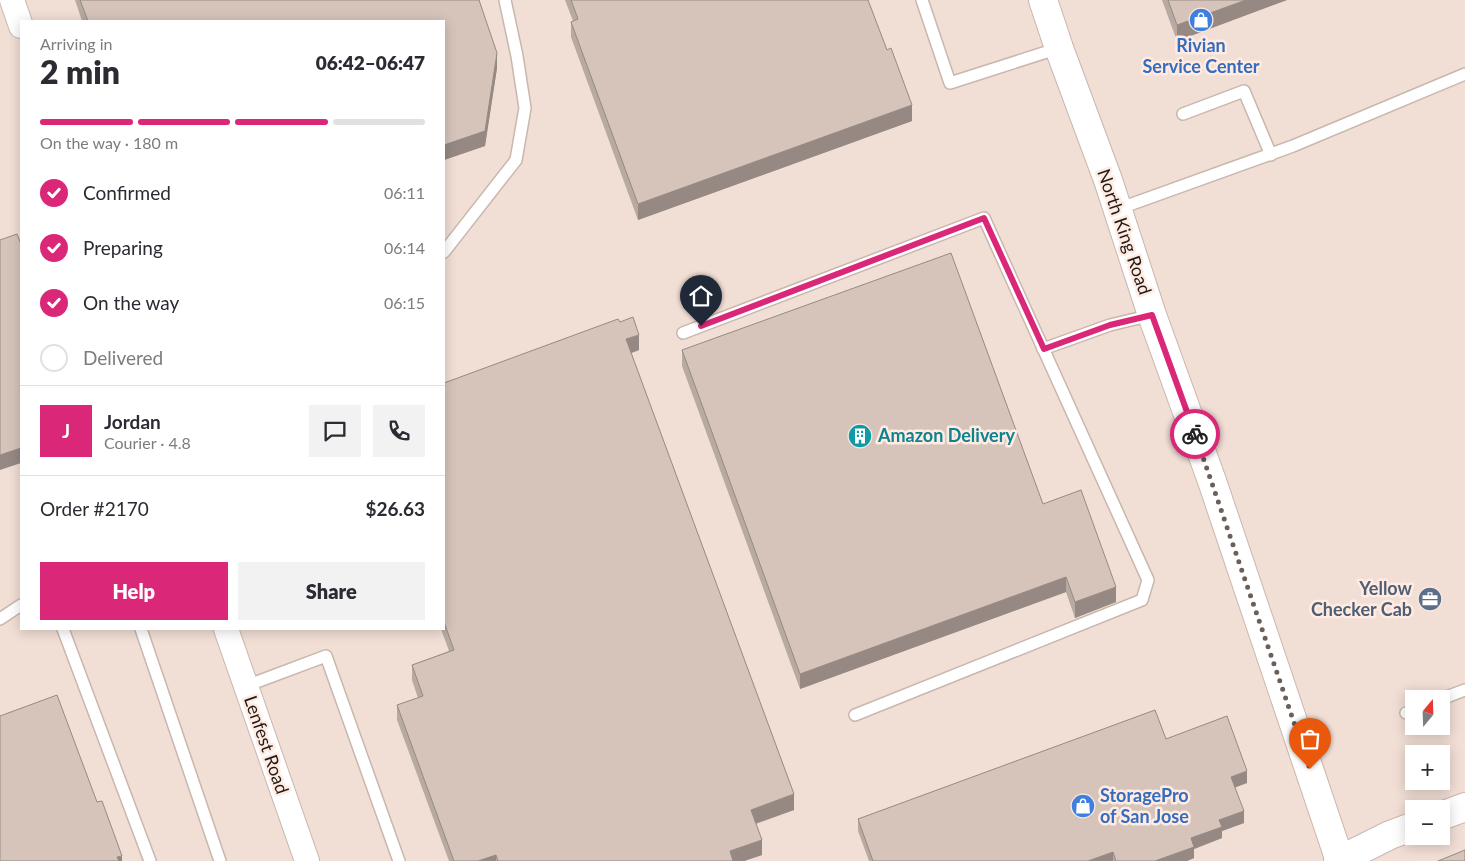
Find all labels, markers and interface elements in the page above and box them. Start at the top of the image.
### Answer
shop icon: Rivian Service Center [1188,7,1214,33]
text: Arriving in [40,34,113,53]
place label: Rivian Service Center [1142,34,1260,77]
text: 06:42–06:47 [316,51,425,74]
text: 2 min [40,52,120,91]
text: On the way · 180 m [40,133,178,152]
street label: North King Road [1093,166,1157,297]
icon: check [40,179,68,207]
text: Confirmed [83,181,171,204]
text: 06:11 [384,183,425,202]
icon: check [40,234,68,262]
text: Preparing [83,236,163,259]
text: 06:14 [384,238,425,257]
pin [680,275,722,326]
icon: home [687,282,715,310]
icon: check [40,289,68,317]
text: On the way [83,291,179,314]
text: 06:15 [384,293,425,312]
text: Delivered [83,346,163,369]
button: chat [309,405,361,457]
button: phone [373,405,425,457]
courier [1170,409,1220,459]
text: Jordan [104,410,161,433]
text: J [62,419,70,442]
icon: bike [1181,420,1209,448]
building icon: Amazon Delivery [847,423,873,449]
place label: Amazon Delivery [877,424,1015,446]
text: Courier · 4.8 [104,433,191,452]
text: Order #2170 [40,497,149,520]
text: $26.63 [365,497,425,520]
button: Help [40,562,228,620]
button: Share [238,562,425,620]
place label: Yellow Checker Cab [1311,577,1413,620]
office icon: Yellow Checker Cab [1417,586,1443,612]
north arrow [1405,690,1450,735]
map controls [1405,690,1450,845]
street label: Lenfest Road [240,693,294,797]
pin [1289,718,1331,769]
icon: bag [1296,725,1324,753]
button: + [1405,745,1450,790]
place label: StoragePro of San Jose [1100,784,1189,827]
shop icon: StoragePro of San Jose [1070,793,1096,819]
button: − [1405,800,1450,845]

